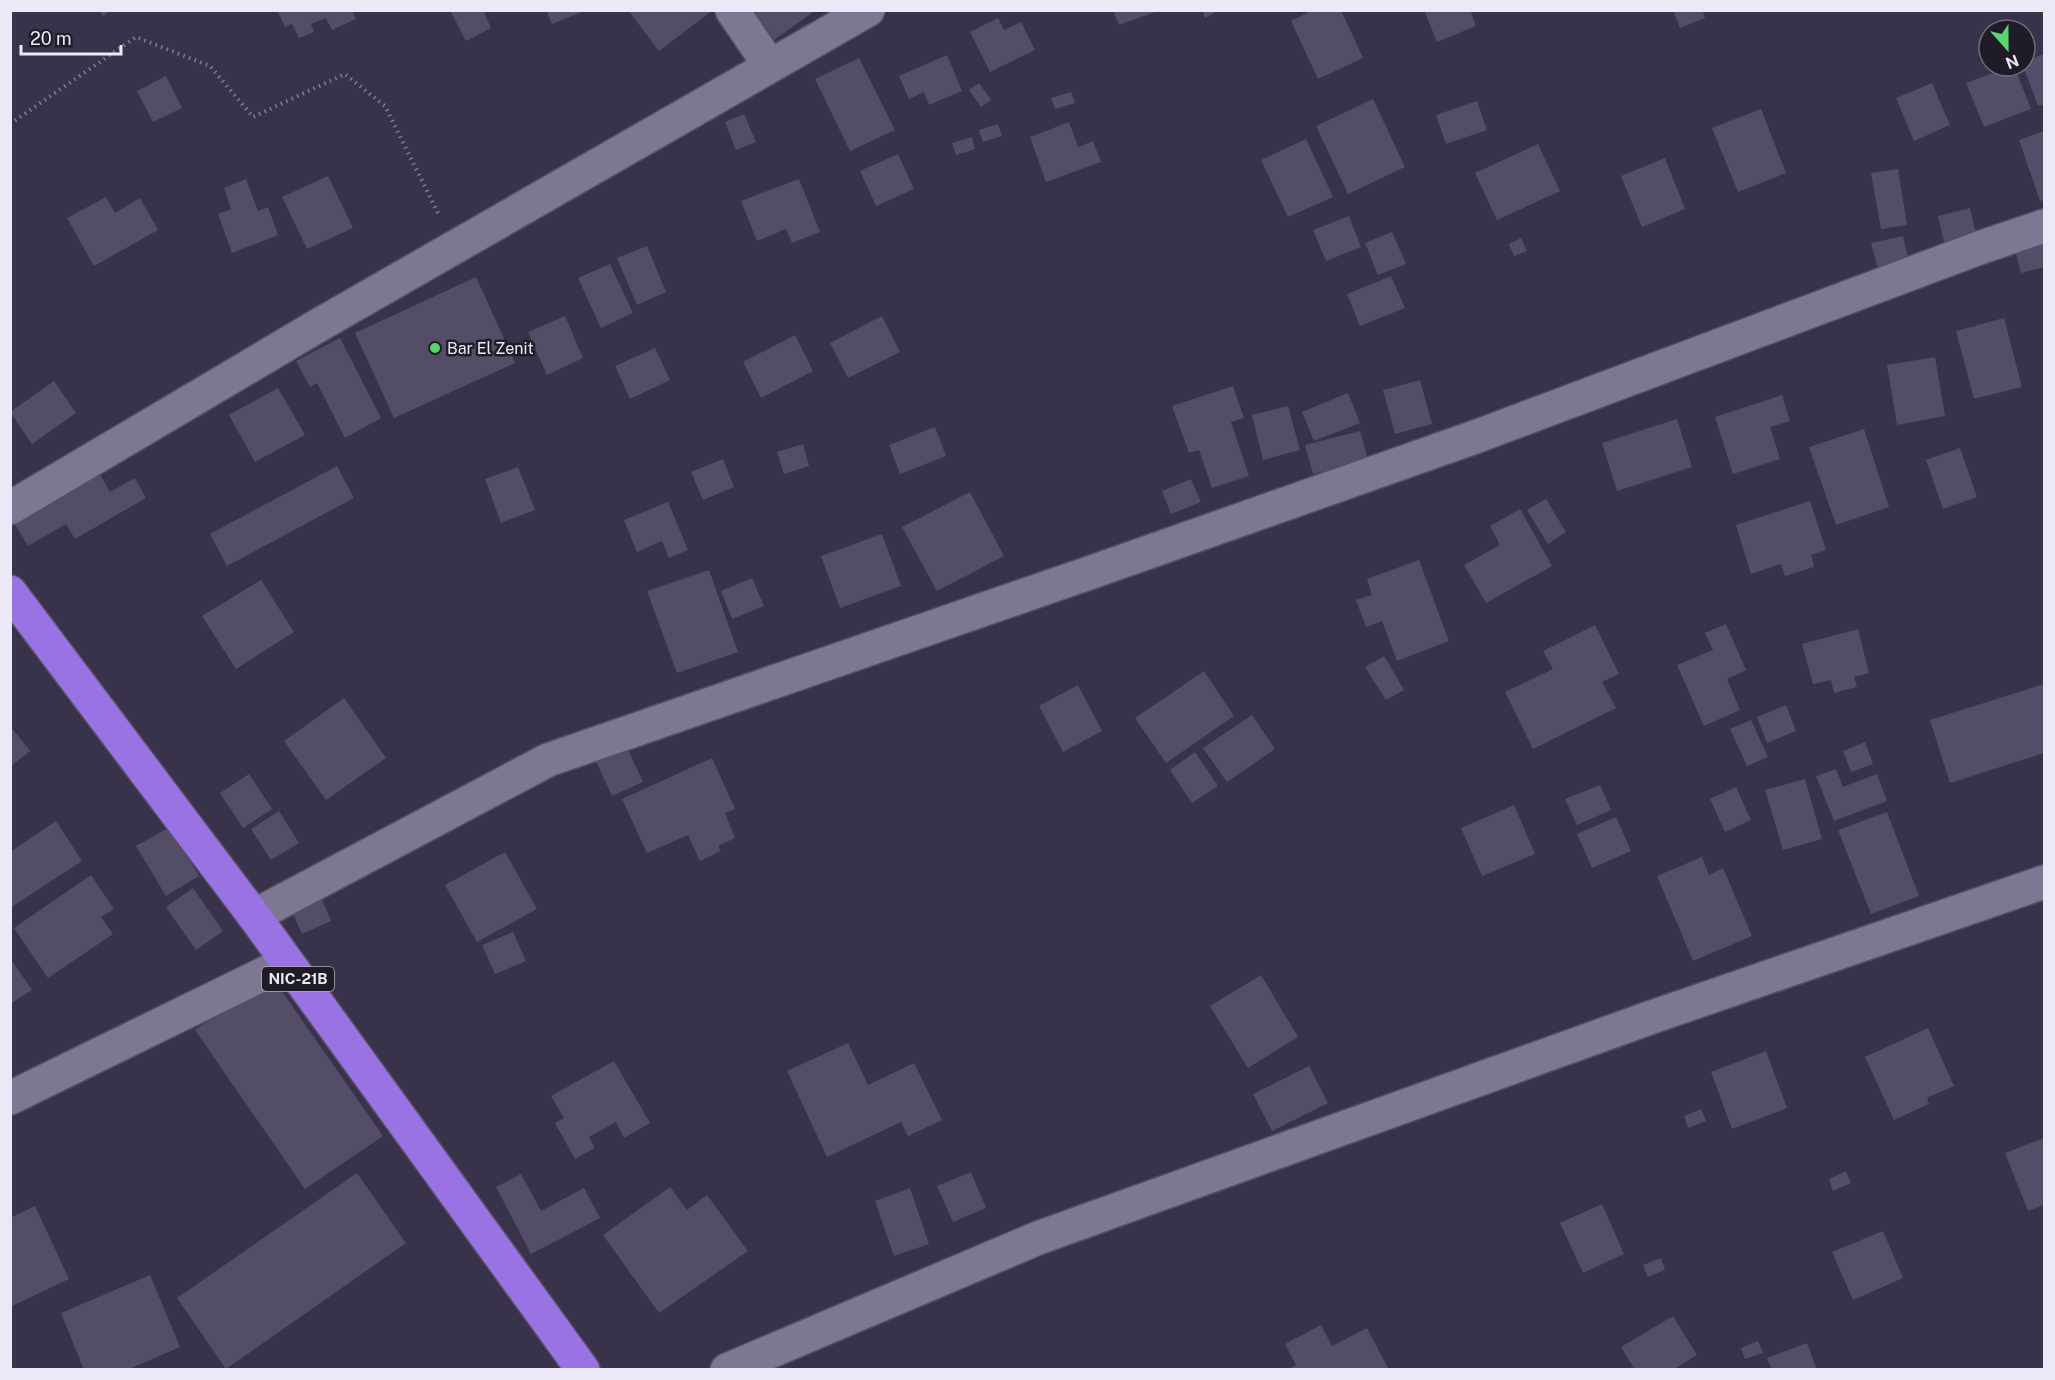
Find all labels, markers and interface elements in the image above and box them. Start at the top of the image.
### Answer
scale bar [21,18,122,56]
north arrow [1977,18,2037,78]
text: 20 m [30,28,72,49]
text: N [2003,50,2021,73]
place label: Bar El Zenit [447,339,534,358]
marker: Bar El Zenit [428,341,442,355]
road number: NIC-21B [262,967,334,991]

